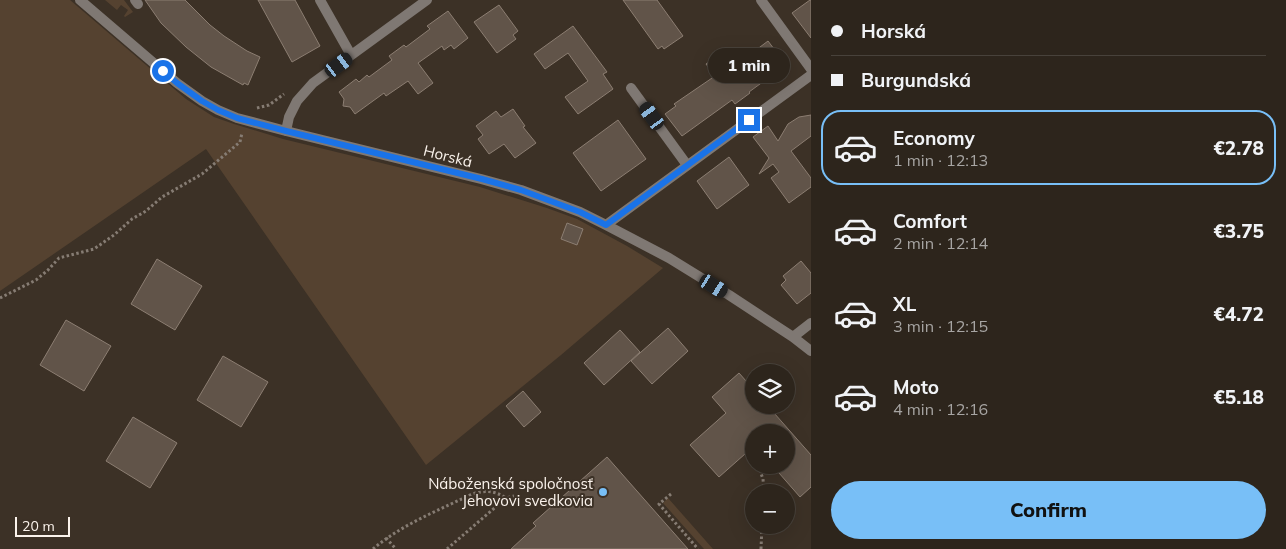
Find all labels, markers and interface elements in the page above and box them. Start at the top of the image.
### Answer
text: Horská [861,19,926,43]
callout: 1 min [708,48,790,82]
car [322,50,355,80]
text: 1 min [728,55,770,75]
route start [152,60,174,82]
text: Burgundská [861,68,971,92]
car [637,99,666,133]
route end [738,109,760,131]
icon: car [833,125,878,170]
text: Economy [893,126,975,150]
text: €2.78 [1213,136,1264,160]
street label: Horská [422,141,474,171]
text: 1 min · 12:13 [893,150,988,170]
icon: car [833,208,878,253]
text: Comfort [893,209,967,233]
text: €3.75 [1213,219,1264,243]
text: 2 min · 12:14 [893,233,988,253]
car [697,272,730,300]
icon: car [833,291,878,336]
text: XL [893,292,916,316]
text: €4.72 [1213,302,1264,326]
text: 3 min · 12:15 [893,316,988,336]
map controls [745,364,795,534]
button: layers [745,364,795,414]
icon: car [833,374,878,419]
text: Moto [893,375,939,399]
text: €5.18 [1213,385,1264,409]
text: 4 min · 12:16 [893,399,988,419]
button: + [745,424,795,474]
place label: Náboženská spoločnosť Jehovovi svedkovia [428,474,593,510]
button: Confirm [831,481,1266,539]
button: − [745,484,795,534]
marker: Náboženská spoločnosť Jehovovi svedkovia [597,486,609,498]
scale bar [15,514,70,537]
text: 20 m [22,517,55,535]

